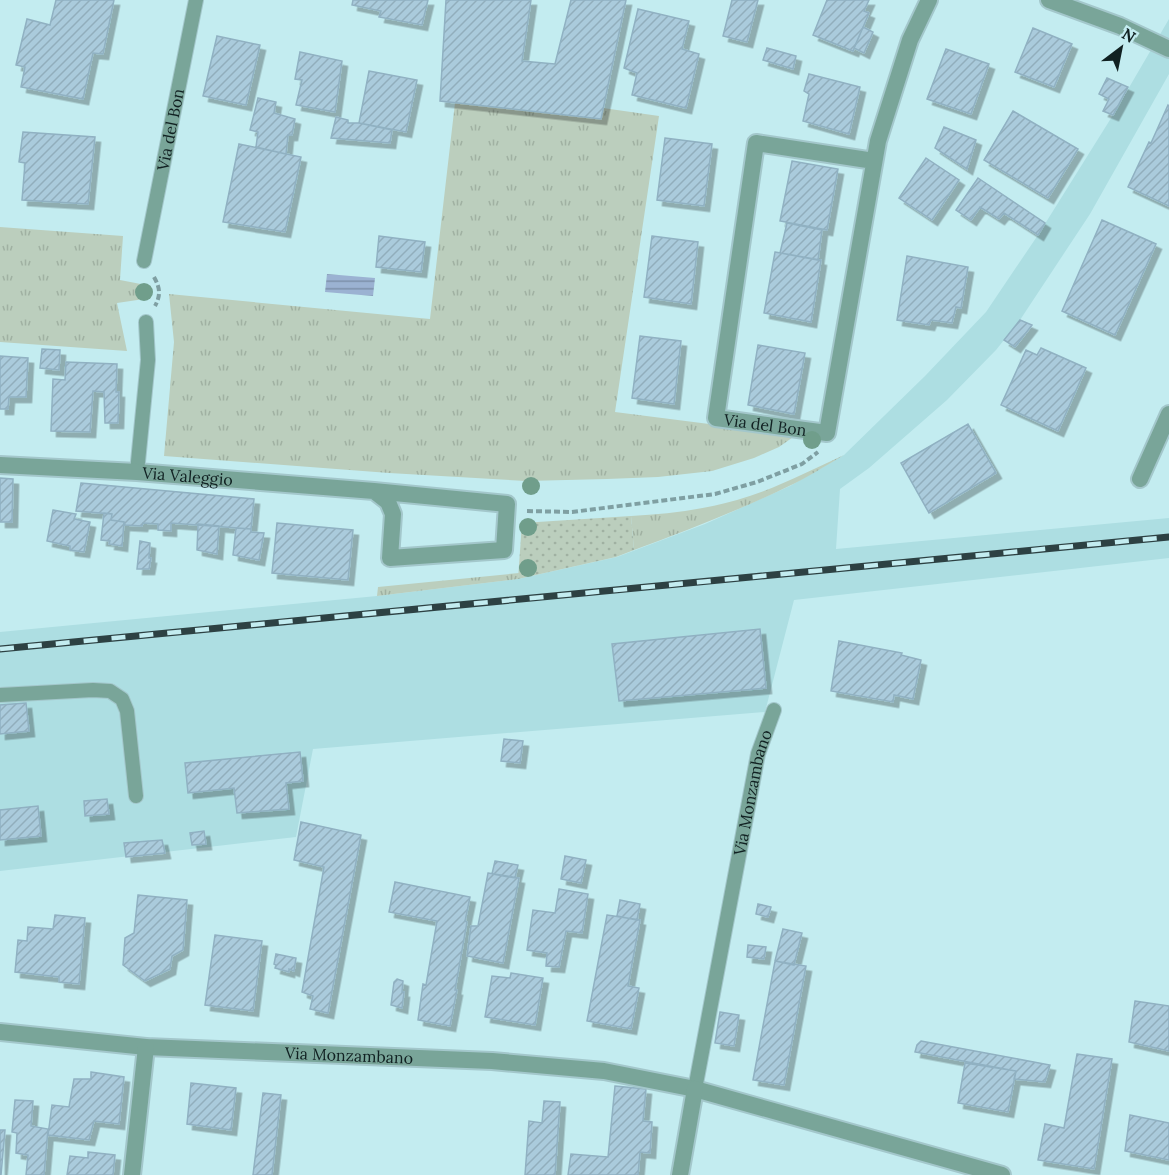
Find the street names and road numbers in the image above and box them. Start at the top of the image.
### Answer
street label: Via del Bon [152,87,188,173]
street label: Via del Bon [722,409,808,440]
street label: Via Valeggio [141,462,234,490]
street label: Via Monzambano [729,727,776,858]
street label: Via Monzambano [284,1043,414,1068]

